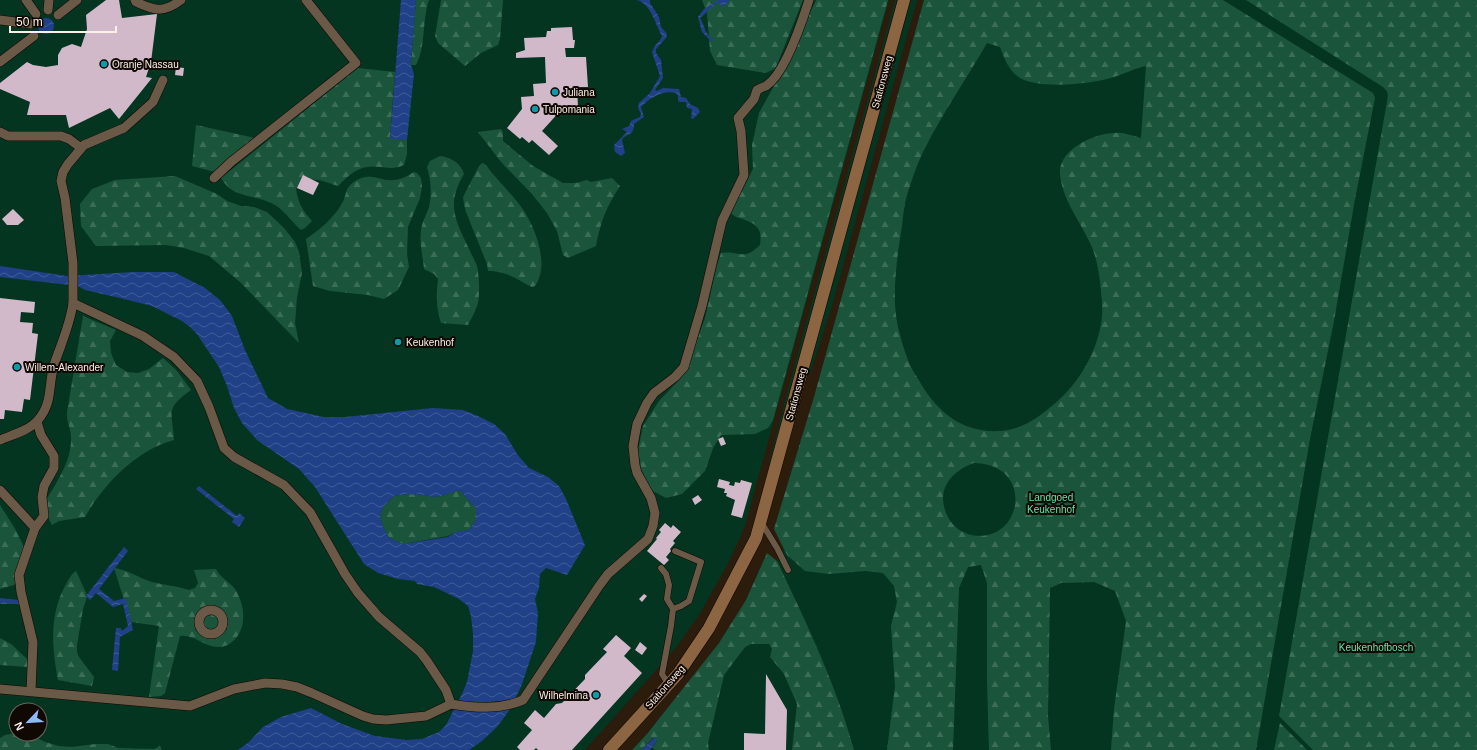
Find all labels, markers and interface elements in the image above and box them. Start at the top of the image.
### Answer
scale bar [10,8,116,34]
text: 50 m [16,15,43,29]
street label: Stationsweg [870,54,894,110]
marker: Oranje Nassau [99,59,109,69]
place label: Oranje Nassau [112,59,179,70]
marker: Juliana [550,87,560,97]
place label: Juliana [563,87,595,98]
marker: Tulpomania [530,104,540,114]
place label: Tulpomania [543,104,595,115]
marker: Keukenhof [393,337,403,347]
place label: Keukenhof [406,337,454,348]
marker: Willem-Alexander [12,362,22,372]
place label: Willem-Alexander [25,362,104,373]
street label: Stationsweg [784,366,808,422]
park label: Landgoed Keukenhof [1027,492,1075,515]
park label: Keukenhofbosch [1339,642,1413,653]
street label: Stationsweg [643,663,687,711]
place label: Wilhelmina [539,690,588,701]
marker: Wilhelmina [591,690,601,700]
north arrow [8,702,48,742]
text: N [12,720,26,732]

